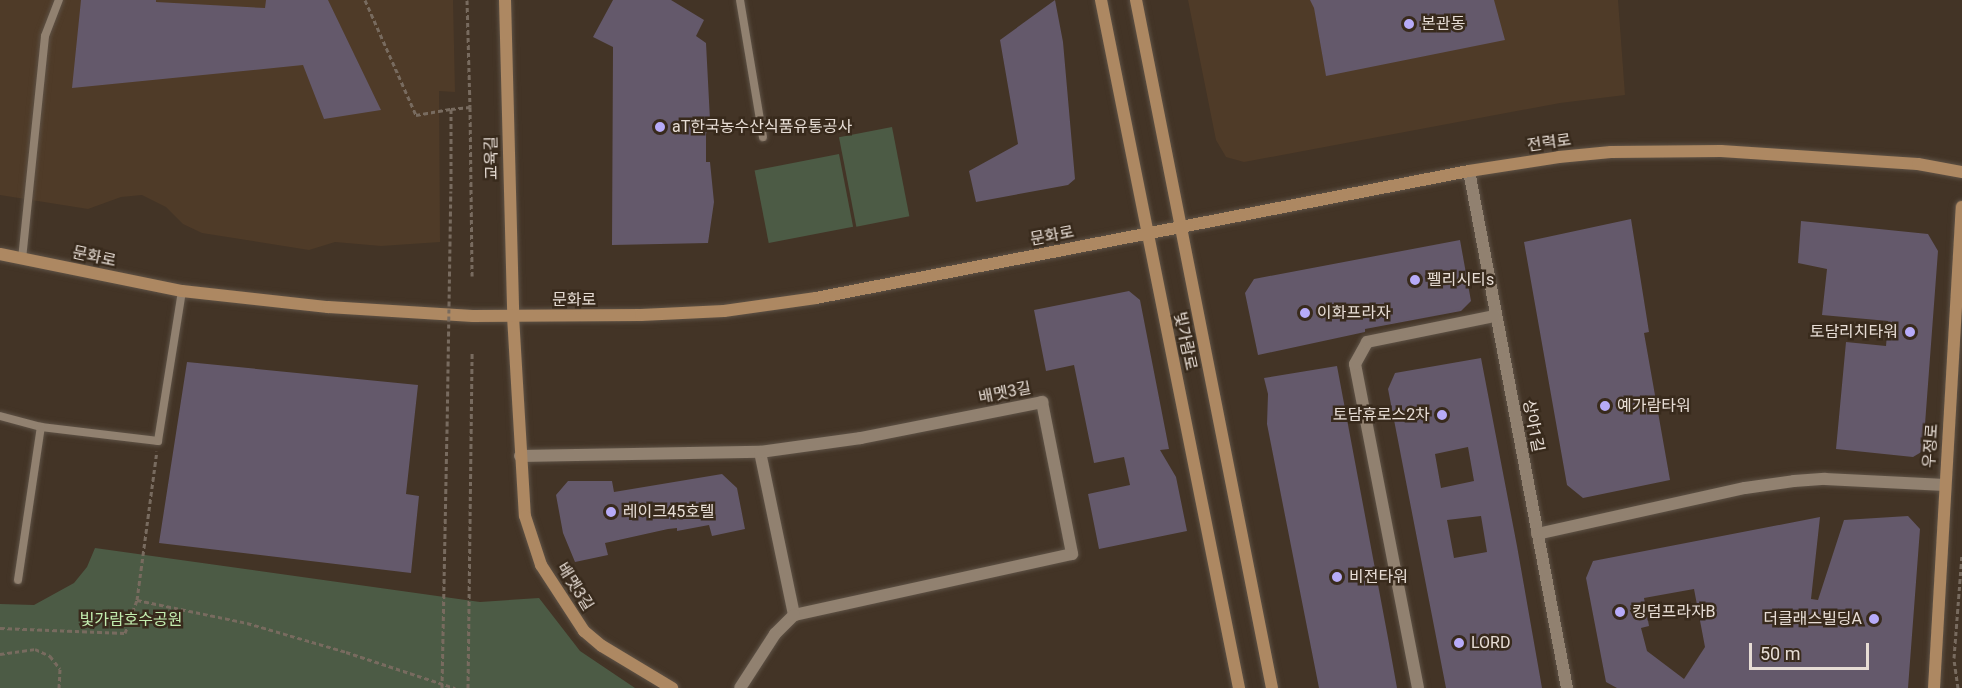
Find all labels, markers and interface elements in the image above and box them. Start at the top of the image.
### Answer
place label: 본관동 [1421,14,1465,34]
marker: 본관동 [1402,17,1416,31]
place label: aT한국농수산식품유통공사 [672,117,852,137]
marker: aT한국농수산식품유통공사 [653,120,667,134]
street label: 전력로 [1526,130,1572,156]
street label: 교육길 [482,136,502,180]
street label: 문화로 [1028,222,1076,250]
street label: 문화로 [70,243,118,271]
place label: 펠리시티s [1427,270,1494,290]
marker: 펠리시티s [1408,273,1422,287]
street label: 문화로 [552,290,596,310]
place label: 이화프라자 [1317,303,1391,323]
marker: 이화프라자 [1298,306,1312,320]
street label: 빛가람로 [1169,310,1201,372]
place label: 토담리치타워 [1810,322,1898,342]
marker: 토담리치타워 [1903,325,1917,339]
street label: 배멧3길 [977,379,1033,407]
place label: 예가람타워 [1617,396,1691,416]
street label: 상야1길 [1519,398,1547,454]
marker: 예가람타워 [1598,399,1612,413]
place label: 토담휴로스2차 [1333,405,1430,425]
marker: 토담휴로스2차 [1435,408,1449,422]
street label: 우정로 [1920,423,1942,469]
place label: 레이크45호텔 [623,502,715,522]
marker: 레이크45호텔 [604,505,618,519]
street label: 배멧3길 [553,559,597,615]
place label: 비전타워 [1349,567,1408,587]
marker: 비전타워 [1330,570,1344,584]
place label: 킹덤프라자B [1632,602,1716,622]
marker: 킹덤프라자B [1613,605,1627,619]
place label: 더클래스빌딩A [1763,609,1862,629]
park label: 빛가람호수공원 [79,610,183,630]
marker: 더클래스빌딩A [1867,612,1881,626]
scale bar [1752,631,1872,669]
place label: LORD [1471,633,1510,653]
marker: LORD [1452,636,1466,650]
text: 50 m [1760,643,1800,664]

